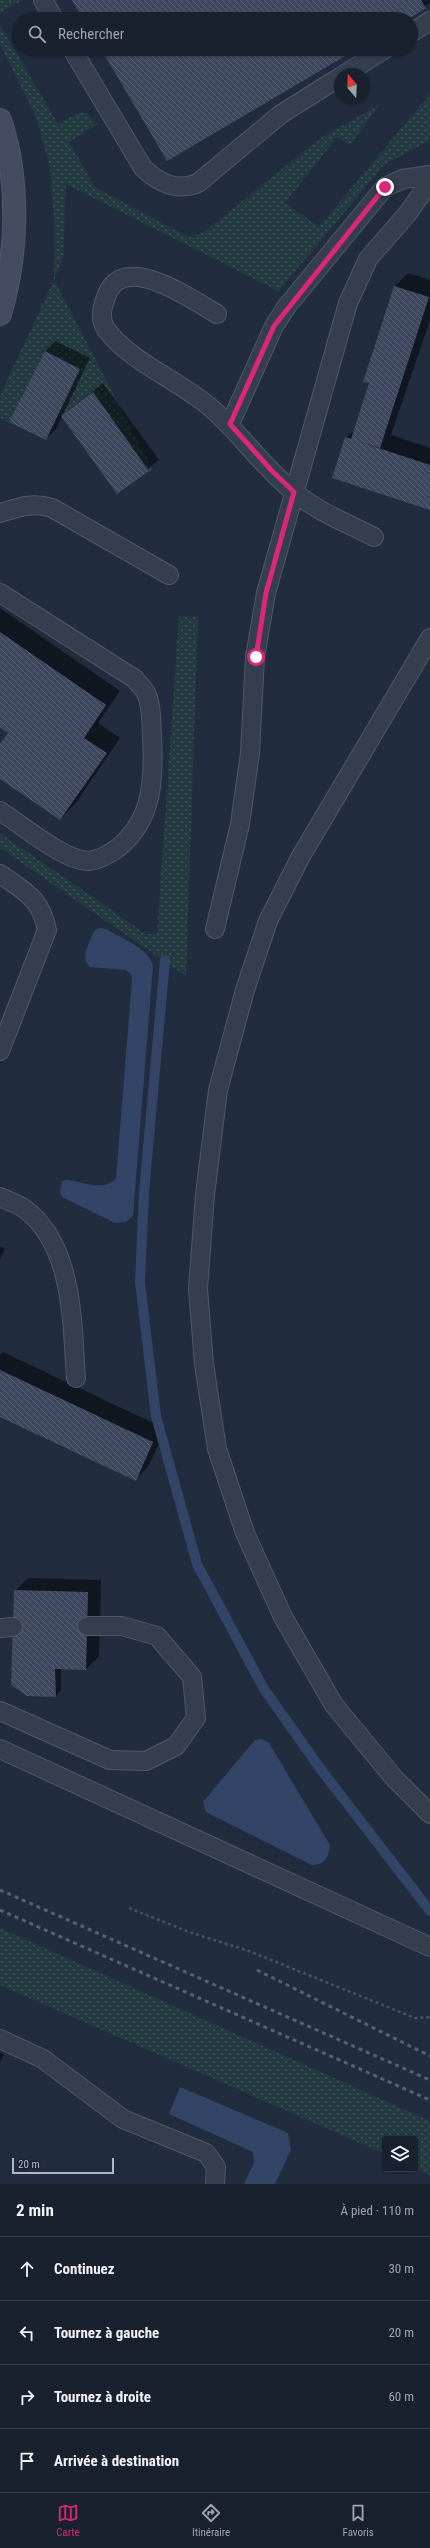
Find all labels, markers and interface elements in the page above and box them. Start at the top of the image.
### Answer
search box [12,12,418,56]
icon: search [26,23,48,45]
text: Rechercher [58,25,124,43]
north arrow [334,68,370,104]
route end [376,178,394,196]
route start [247,648,265,666]
map controls [382,2136,418,2172]
button: layers [382,2136,418,2172]
scale bar [12,2156,114,2175]
text: 20 m [18,2158,40,2171]
text: 2 min [16,2200,54,2220]
text: À pied · 110 m [340,2203,414,2218]
icon: ahead [16,2258,38,2280]
text: Continuez [54,2260,115,2278]
text: 30 m [388,2261,414,2276]
icon: left [16,2322,38,2344]
text: Tournez à gauche [54,2324,159,2342]
text: 20 m [388,2325,414,2340]
icon: right [16,2386,38,2408]
text: Tournez à droite [54,2388,151,2406]
text: 60 m [388,2389,414,2404]
icon: arrive [16,2450,38,2472]
text: Arrivée à destination [54,2452,179,2470]
tab: Carte [56,2502,80,2539]
tab: Itinéraire [192,2502,230,2539]
tab: Favoris [343,2502,374,2539]

